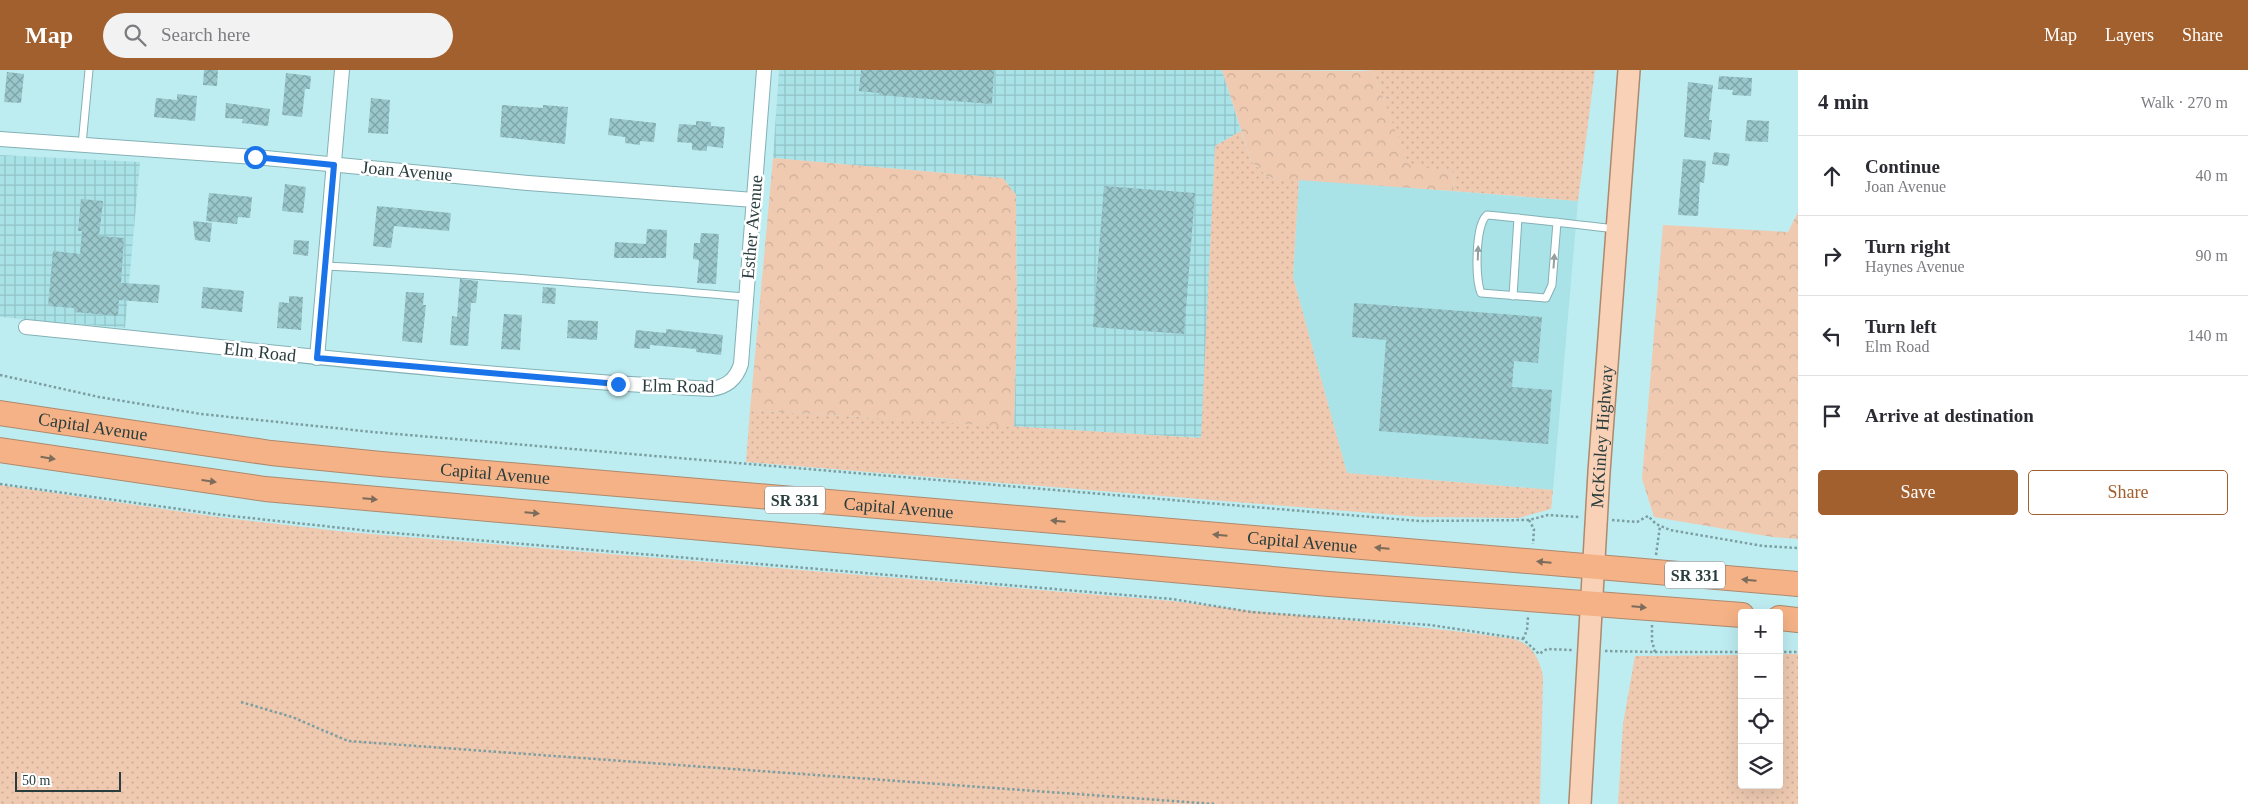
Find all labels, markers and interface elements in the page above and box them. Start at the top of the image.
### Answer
search box [103,13,453,58]
icon: search [121,21,149,49]
text: Map [25,22,73,48]
text: Search here [161,24,250,45]
text: Map [2044,25,2077,45]
text: Layers [2105,25,2154,45]
text: Share [2182,25,2223,45]
text: 4 min [1818,90,1869,114]
text: Walk · 270 m [2141,94,2228,111]
route start [244,146,267,169]
text: Continue [1865,156,1940,177]
street label: Joan Avenue [361,157,453,185]
icon: ahead [1818,162,1846,190]
text: 40 m [2196,167,2228,184]
street label: Esther Avenue [737,174,767,280]
text: Joan Avenue [1865,178,1946,195]
text: Turn right [1865,236,1950,257]
icon: right [1818,242,1846,270]
one-way arrow [1475,245,1483,261]
text: 90 m [2196,247,2228,264]
one-way arrow [1550,253,1558,269]
text: Haynes Avenue [1865,258,1965,275]
text: Turn left [1865,316,1937,337]
icon: left [1818,322,1846,350]
text: 140 m [2188,327,2228,344]
street label: Elm Road [223,338,297,366]
text: Elm Road [1865,338,1929,355]
street label: McKinley Highway [1587,364,1617,509]
route end [607,373,630,396]
street label: Elm Road [642,375,714,397]
icon: arrive [1818,402,1846,430]
text: Arrive at destination [1865,405,2034,426]
street label: Capital Avenue [37,409,149,445]
one-way arrow [40,454,56,462]
street label: Capital Avenue [439,459,551,488]
button: Save [1818,470,2018,515]
button: Share [2028,470,2228,515]
one-way arrow [201,478,217,486]
road number: SR 331 [765,486,825,514]
street label: Capital Avenue [843,493,954,522]
one-way arrow [363,495,379,503]
one-way arrow [525,509,541,517]
one-way arrow [1050,517,1066,525]
street label: Capital Avenue [1246,527,1358,557]
one-way arrow [1212,530,1228,538]
one-way arrow [1374,544,1390,552]
one-way arrow [1536,558,1552,566]
road number: SR 331 [1665,562,1725,588]
one-way arrow [1741,576,1757,584]
one-way arrow [1631,603,1647,611]
map controls [1738,609,1783,789]
button: + [1738,609,1783,654]
button: − [1738,654,1783,699]
button: locate [1738,699,1783,744]
button: layers [1738,744,1783,789]
scale bar [15,769,121,792]
text: 50 m [22,773,50,788]

